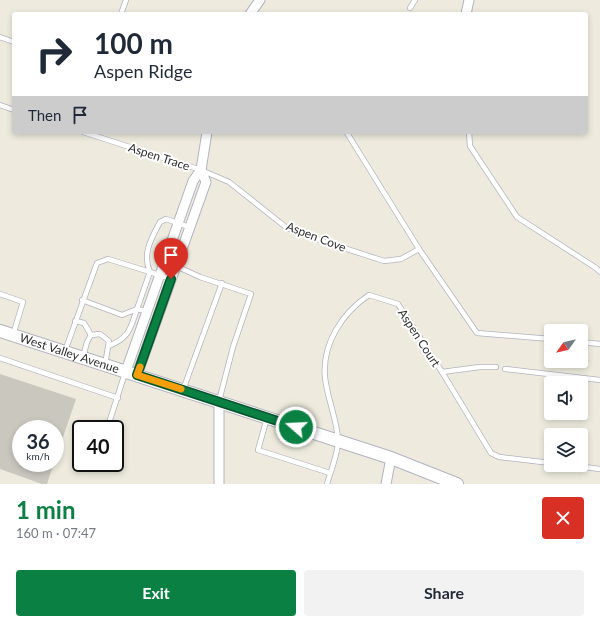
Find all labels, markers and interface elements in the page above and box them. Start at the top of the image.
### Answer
text: 100 m [94,26,173,60]
icon: right [28,28,80,80]
text: Aspen Ridge [94,60,193,82]
icon: arrive [69,104,91,126]
text: Then [28,106,61,124]
street label: Aspen Trace [127,140,192,174]
street label: Aspen Cove [284,218,348,255]
pin [154,238,188,279]
icon: arrive [160,244,182,266]
street label: Aspen Court [395,306,444,370]
north arrow [544,324,588,368]
map controls [544,324,588,472]
street label: West Valley Avenue [18,330,121,376]
button: sound [544,376,588,420]
position arrow [275,406,317,448]
speed limit sign: 40 [72,420,124,472]
button: layers [544,428,588,472]
text: 36 [26,429,50,453]
text: km/h [26,450,50,462]
text: 1 min [16,495,76,524]
button: close [542,497,584,539]
text: 160 m · 07:47 [16,525,96,541]
button: Exit [16,570,296,616]
button: Share [304,570,584,616]

